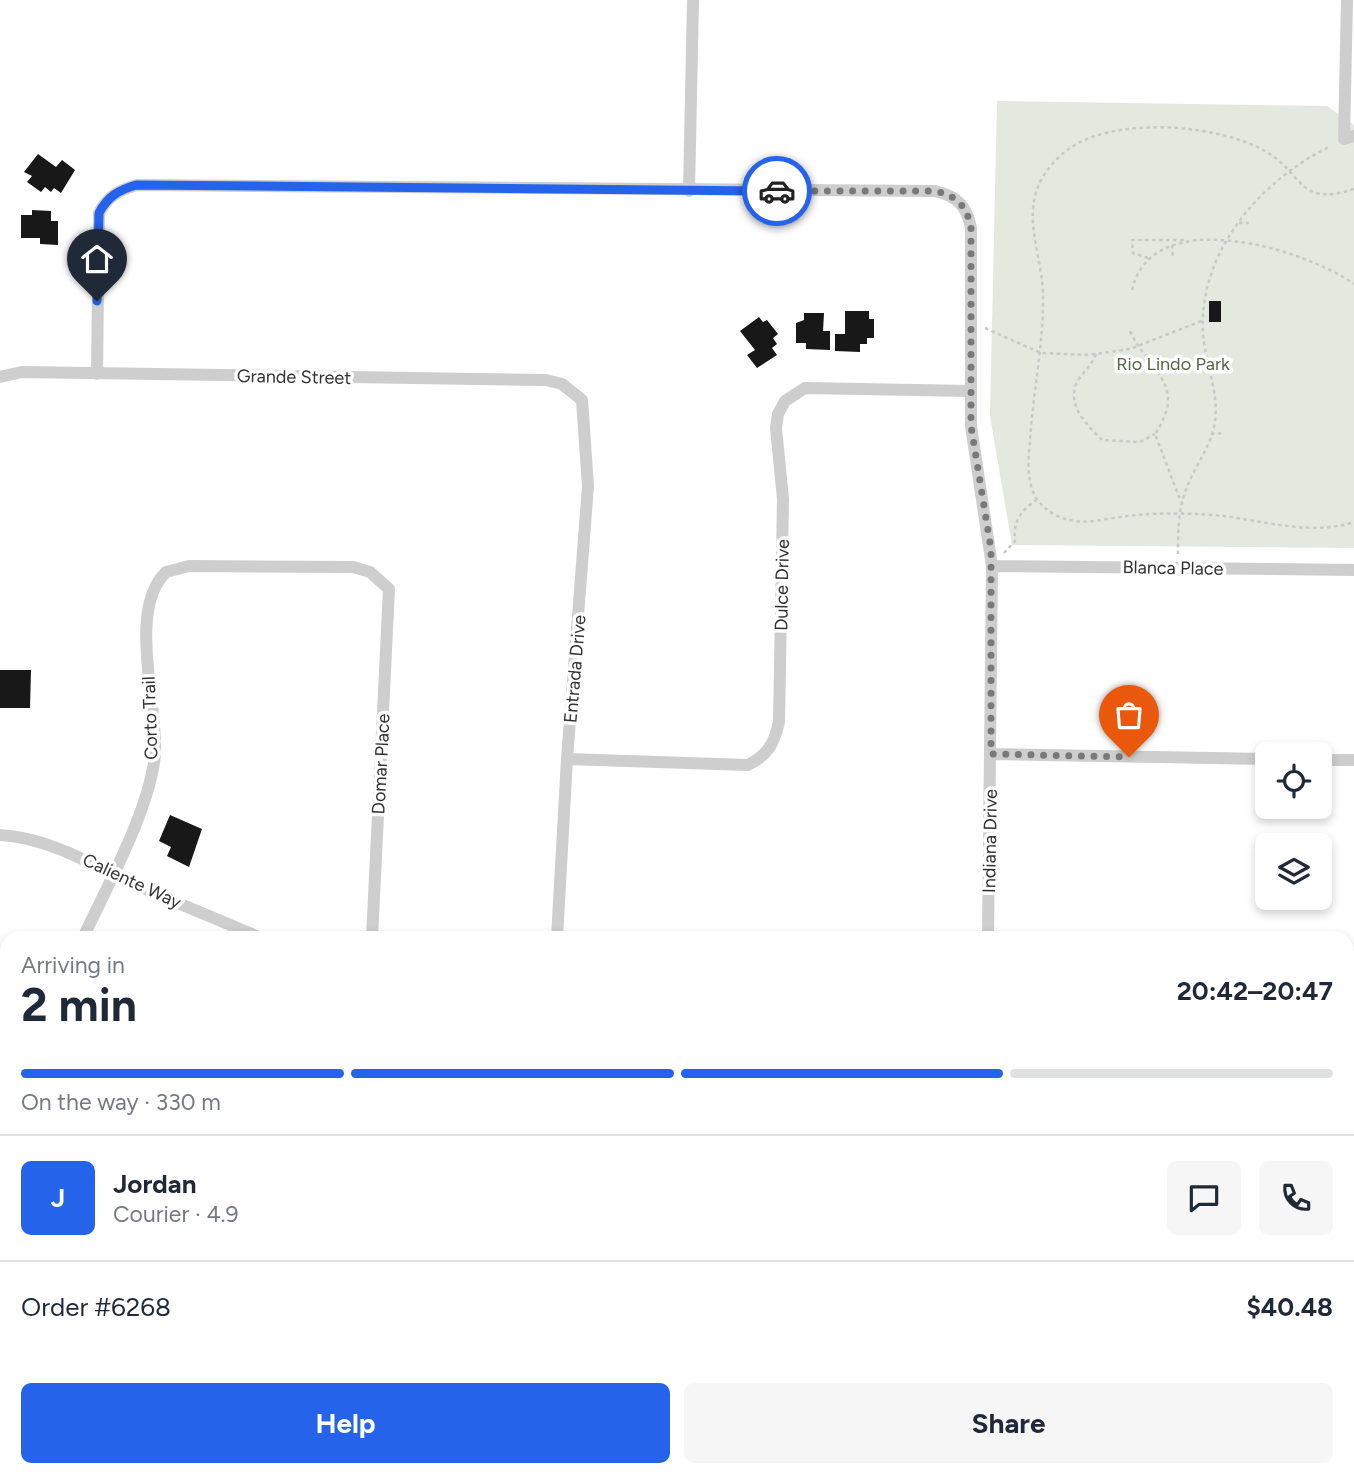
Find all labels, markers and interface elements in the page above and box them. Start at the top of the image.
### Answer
courier [742,156,812,226]
icon: car [758,172,796,210]
pin [67,229,127,301]
icon: home [78,240,116,278]
park label: Rio Lindo Park [1116,353,1230,375]
street label: Grande Street [237,365,351,389]
street label: Dulce Drive [770,539,794,631]
street label: Blanca Place [1122,556,1224,580]
street label: Entrada Drive [559,614,591,724]
street label: Corto Trail [138,676,162,760]
pin [1099,685,1159,757]
icon: bag [1110,696,1148,734]
street label: Domar Place [367,713,395,815]
map controls [1255,742,1332,910]
button: locate [1255,742,1332,819]
street label: Indiana Drive [978,789,1002,893]
button: layers [1255,833,1332,910]
street label: Caliente Way [79,849,185,914]
text: Arriving in [21,951,125,979]
text: 20:42–20:47 [1177,975,1333,1007]
text: 2 min [21,977,137,1033]
text: On the way · 330 m [21,1088,221,1116]
button: chat [1167,1161,1241,1235]
button: phone [1259,1161,1333,1235]
text: Jordan [113,1168,196,1200]
text: J [51,1182,65,1214]
text: Courier · 4.9 [113,1200,239,1228]
text: Order #6268 [21,1291,171,1323]
text: $40.48 [1246,1291,1333,1323]
button: Help [21,1383,670,1463]
button: Share [684,1383,1333,1463]

